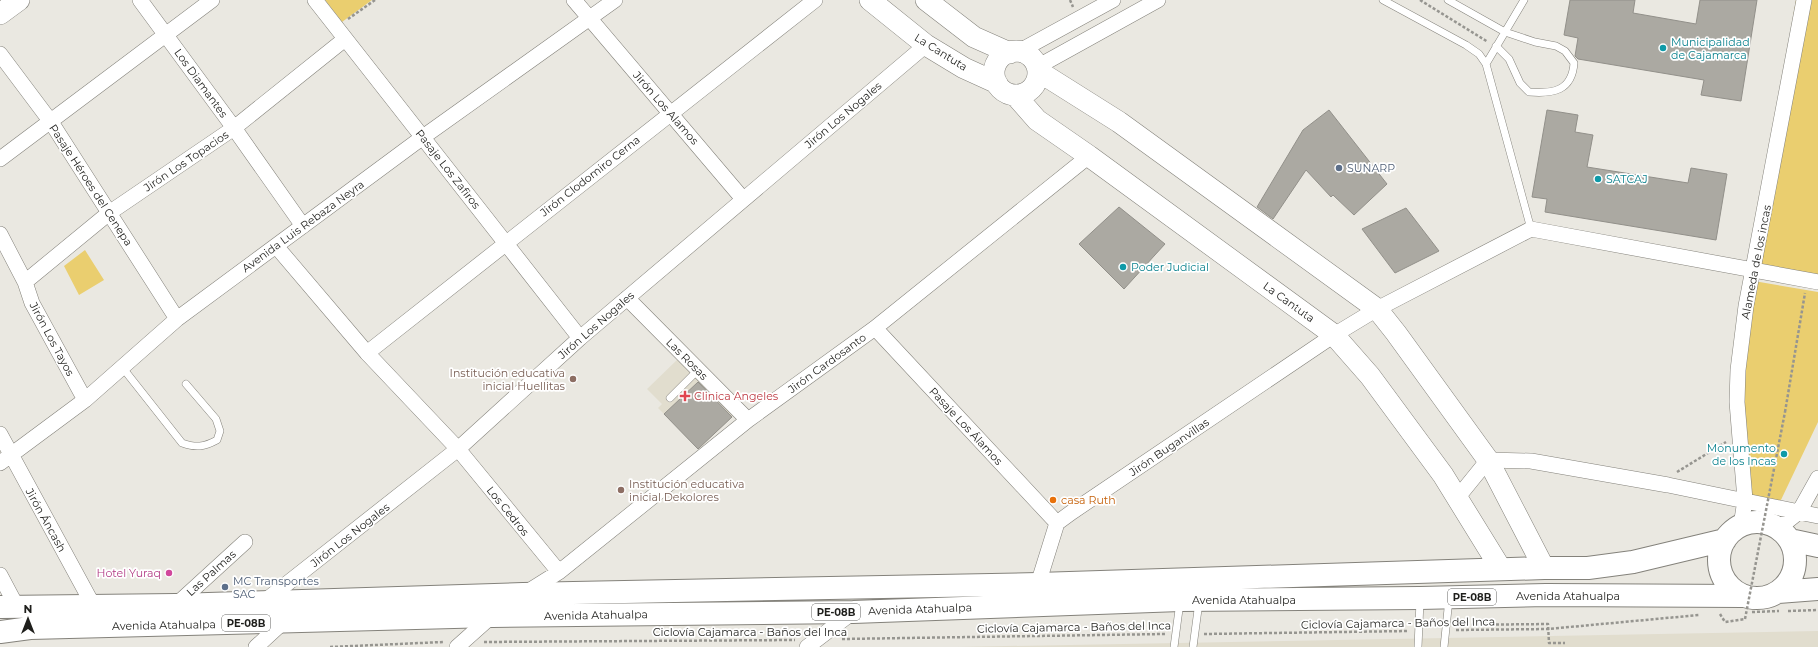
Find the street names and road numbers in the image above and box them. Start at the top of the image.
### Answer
street label: La Cantuta [912,30,970,74]
street label: Los Diamantes [171,46,231,121]
street label: Jirón Los Alamos [630,68,702,148]
street label: Jirón Los Nogales [801,78,885,152]
street label: Pasaje Héroes del Cenepa [46,121,136,249]
street label: Pasaje Los Zafiros [413,126,484,212]
street label: Jirón Los Topacios [140,127,232,195]
street label: Jirón Clodomiro Cerna [536,133,643,220]
street label: Avenida Luis Rebaza Neyra [239,177,367,275]
street label: Alameda de los incas [1738,203,1774,320]
street label: La Cantuta [1261,279,1317,325]
street label: Jirón Los Nogales [554,288,637,363]
street label: Jirón Los Tayos [26,299,78,379]
street label: Jirón Cardosanto [784,330,869,397]
street label: Las Rosas [663,335,711,383]
street label: Pasaje Los Álamos [926,384,1006,468]
street label: Jirón Buganvillas [1125,415,1212,480]
street label: Los Cedros [484,483,533,539]
street label: Jirón Áncash [22,485,69,554]
street label: Jirón Los Nogales [307,499,393,571]
street label: Las Palmas [183,547,239,599]
road number: PE-08B [1448,589,1496,605]
street label: Avenida Atahualpa [1516,589,1620,603]
street label: Avenida Atahualpa [1192,593,1296,607]
street label: Avenida Atahualpa [868,600,972,618]
road number: PE-08B [812,604,860,620]
street label: Avenida Atahualpa [544,607,648,623]
street label: Ciclovía Cajamarca - Baños del Inca [1301,614,1495,632]
road number: PE-08B [222,615,270,631]
street label: Avenida Atahualpa [112,617,216,633]
street label: Ciclovía Cajamarca - Baños del Inca [977,618,1171,636]
street label: Ciclovía Cajamarca - Baños del Inca [653,625,847,639]

